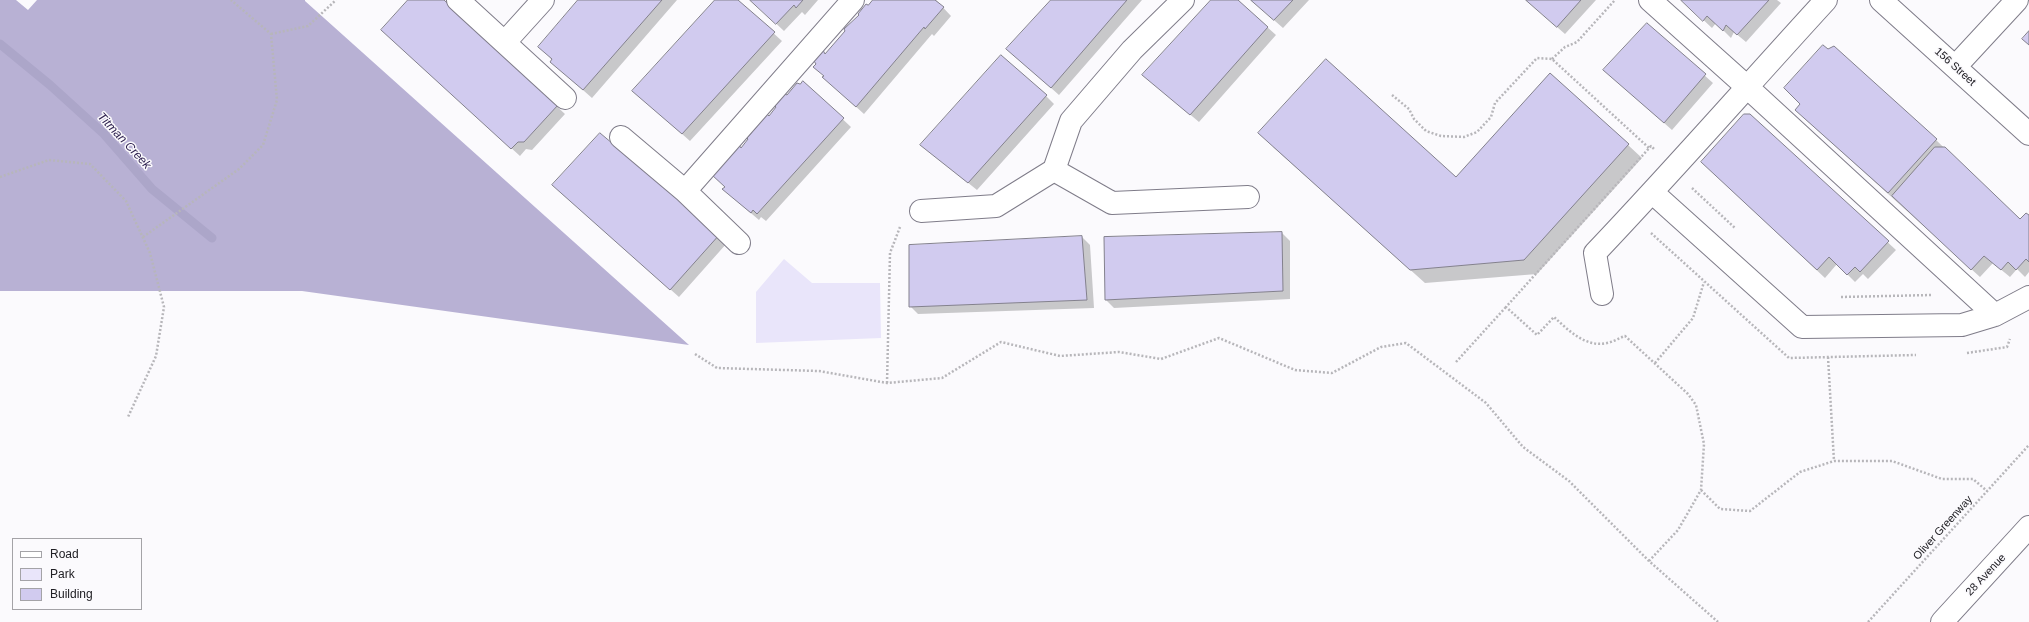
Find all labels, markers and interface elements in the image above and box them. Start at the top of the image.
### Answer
street label: 156 Street [1932,45,1978,89]
water label: Titman Creek [94,110,154,172]
street label: Oliver Greenway [1911,493,1975,563]
legend [12,538,142,610]
text: Road [50,547,79,561]
street label: 28 Avenue [1963,551,2009,599]
text: Park [50,567,75,581]
text: Building [50,587,93,601]

